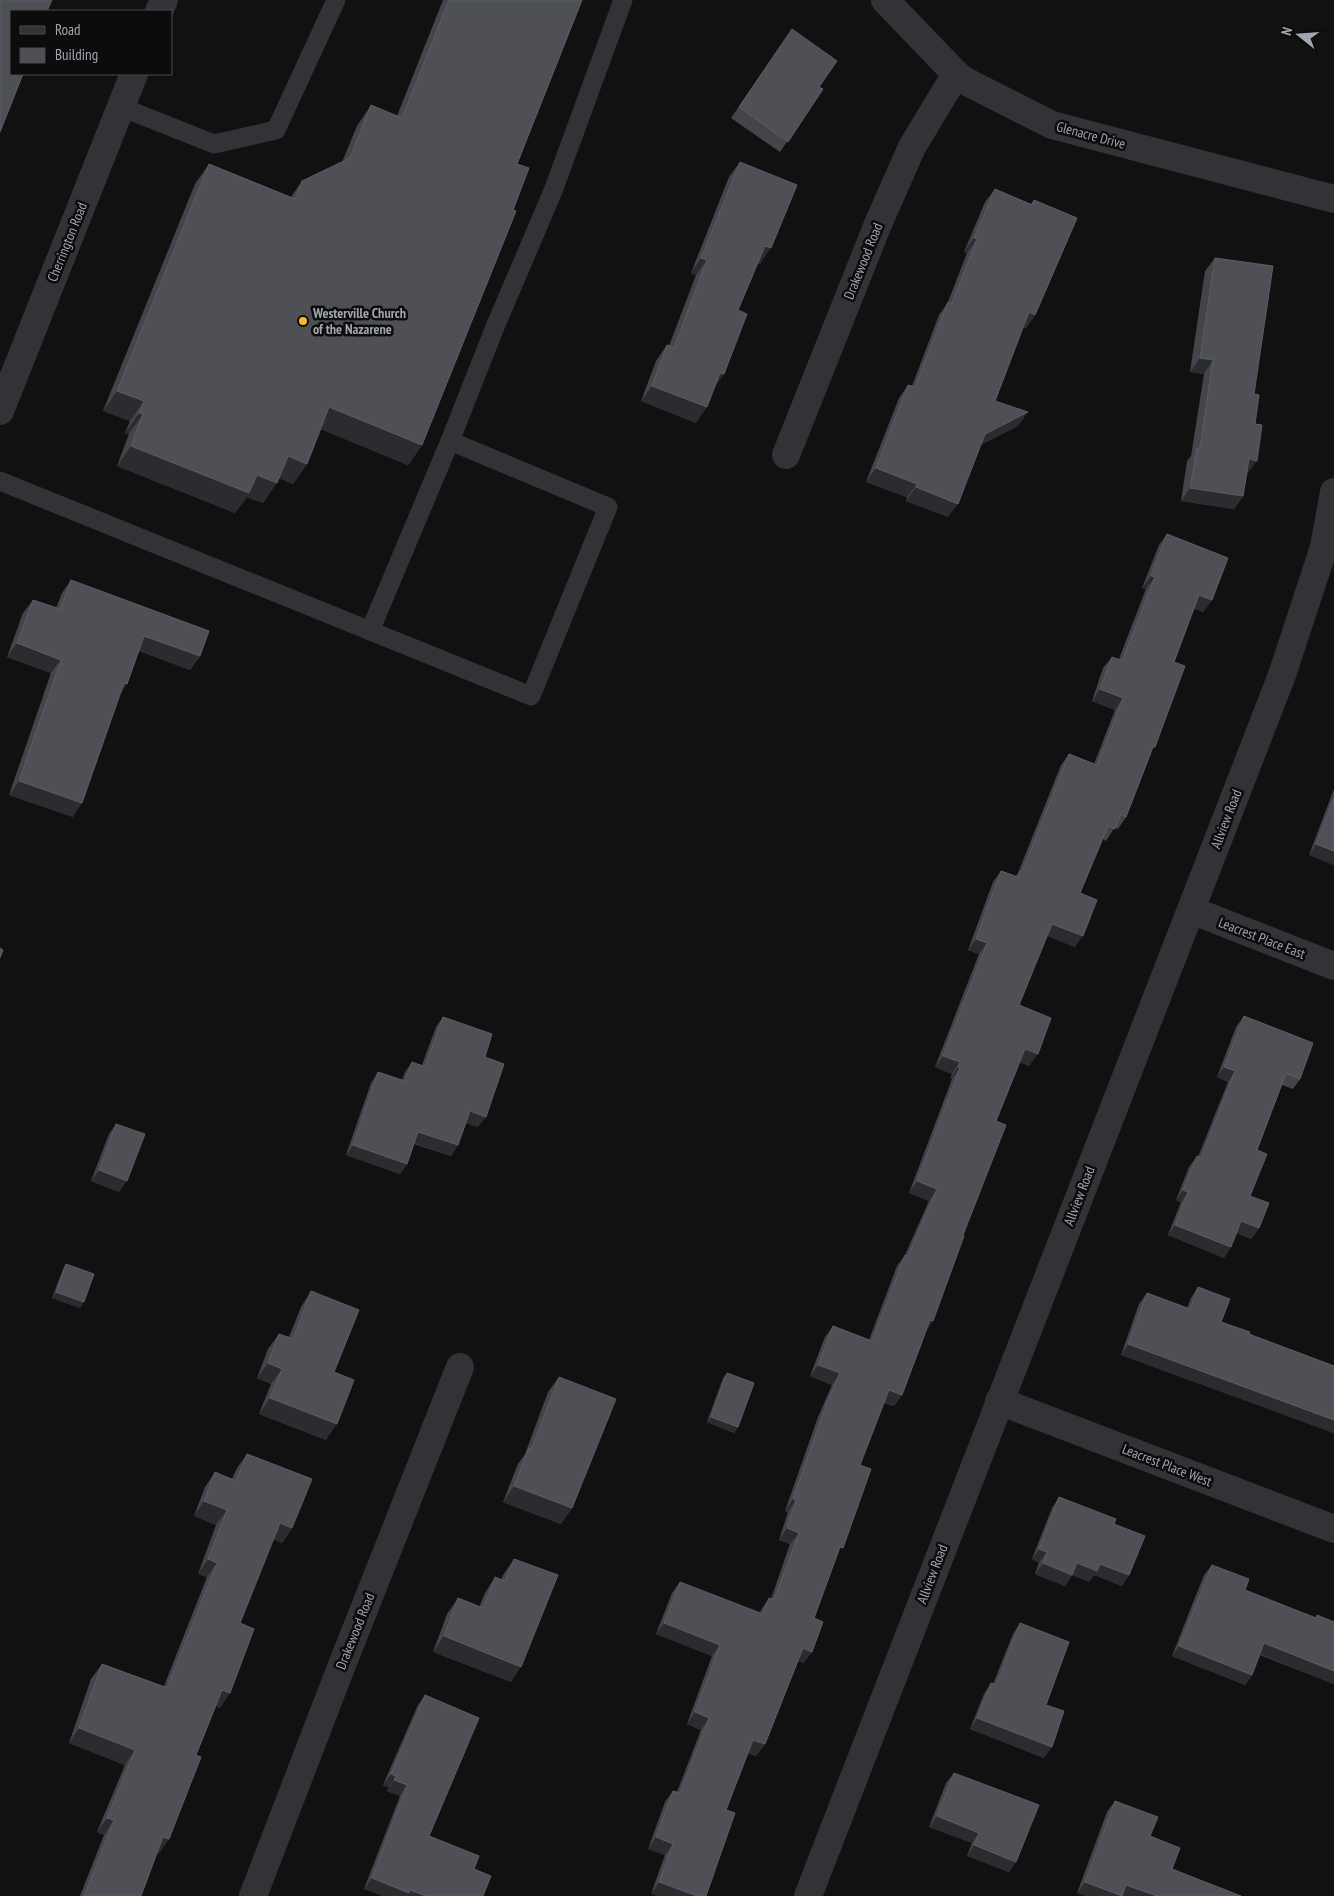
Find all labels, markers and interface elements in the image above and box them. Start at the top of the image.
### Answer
legend [10,10,172,75]
north arrow [1274,10,1324,60]
text: Road [55,20,81,39]
text: N [1277,25,1296,37]
text: Building [55,45,98,64]
street label: Glenacre Drive [1055,117,1128,153]
street label: Cherrington Road [43,200,91,284]
street label: Drakewood Road [840,220,886,302]
place label: Westerville Church of the Nazarene [312,304,406,338]
marker: Westerville Church of the Nazarene [297,315,309,327]
street label: Allview Road [1206,787,1246,851]
street label: Leacrest Place East [1216,913,1308,963]
street label: Allview Road [1059,1164,1099,1228]
street label: Leacrest Place West [1120,1440,1214,1490]
street label: Allview Road [912,1542,952,1606]
street label: Drakewood Road [332,1590,378,1672]

